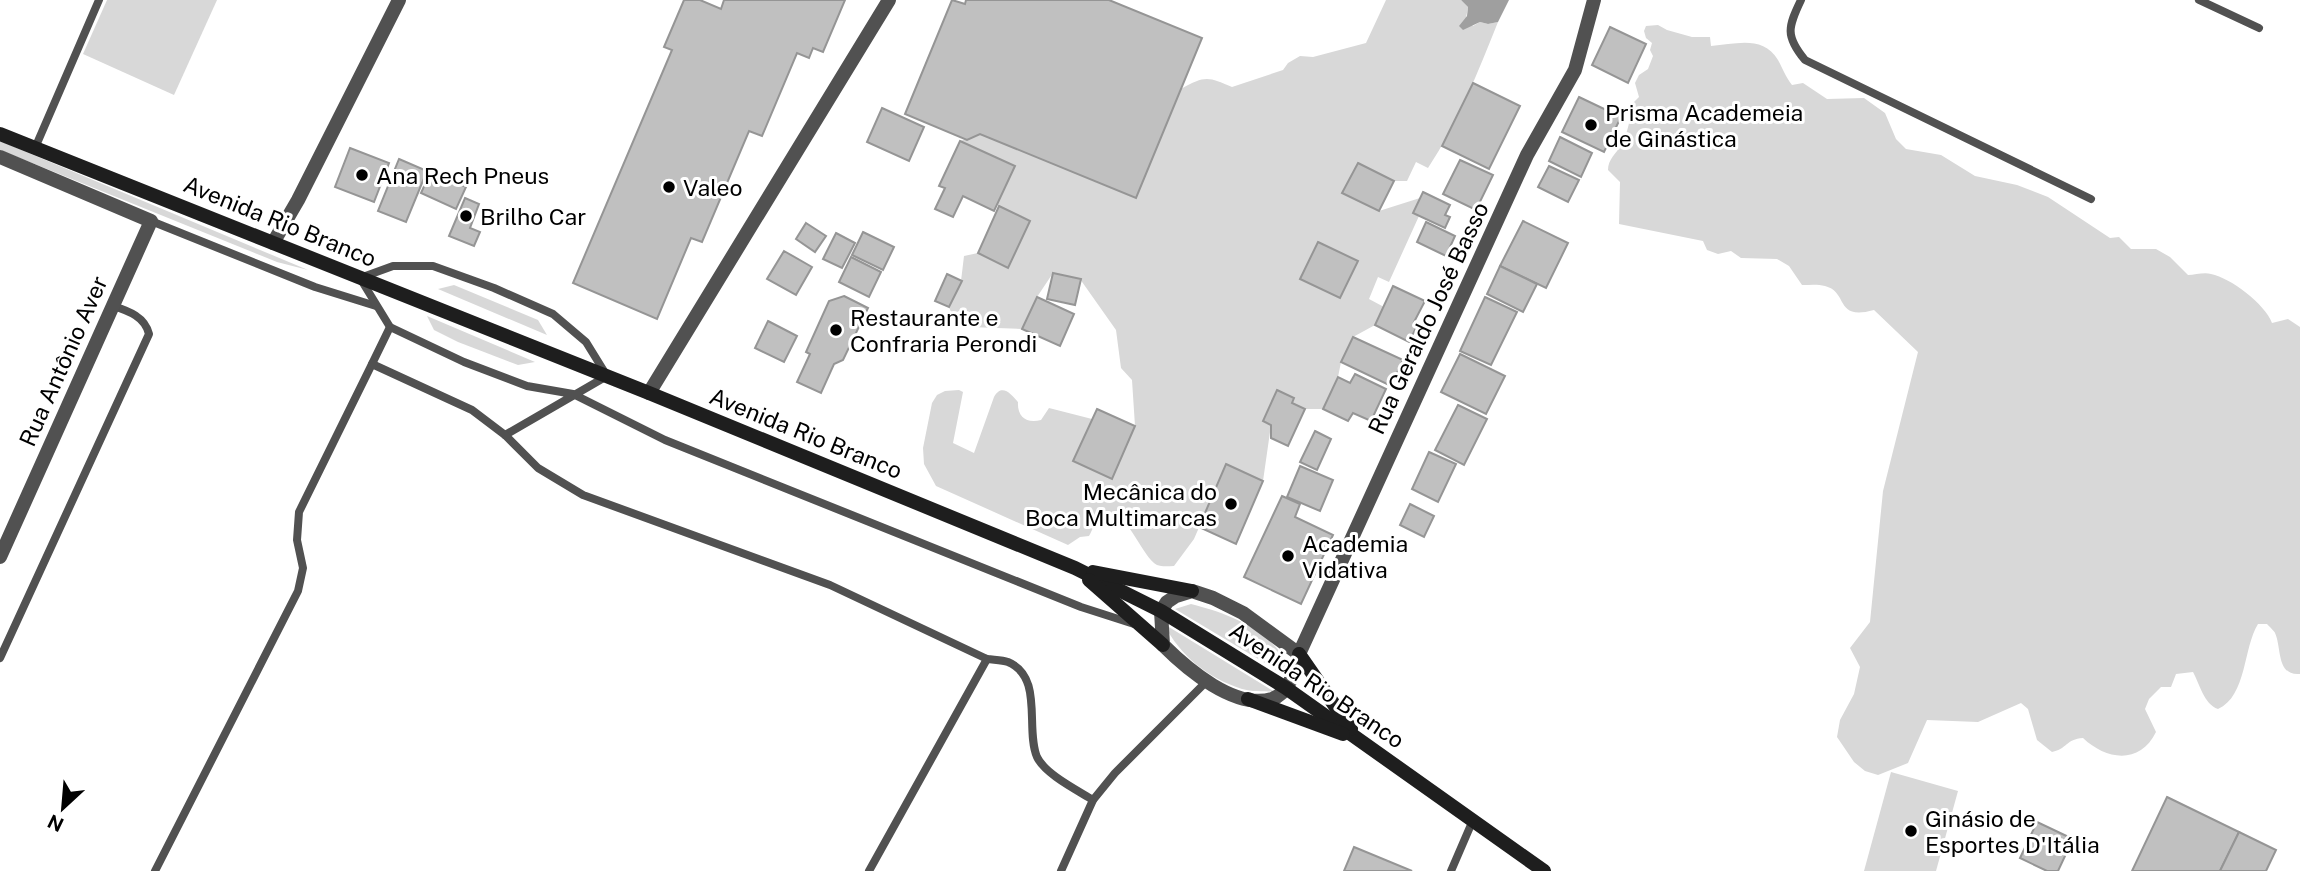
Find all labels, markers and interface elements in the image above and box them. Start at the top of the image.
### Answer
place label: Prisma Academeia de Ginástica [1605,99,1803,152]
marker: Prisma Academeia de Ginástica [1583,117,1599,133]
place label: Ana Rech Pneus [376,162,549,189]
marker: Ana Rech Pneus [354,167,370,183]
street label: Avenida Rio Branco [180,170,380,272]
place label: Valeo [683,174,743,201]
marker: Valeo [661,179,677,195]
street label: Rua Geraldo José Basso [1362,198,1494,438]
place label: Brilho Car [480,203,586,230]
marker: Brilho Car [458,208,474,224]
street label: Rua Antônio Aver [13,272,113,450]
place label: Restaurante e Confraria Perondi [850,304,1037,357]
marker: Restaurante e Confraria Perondi [828,322,844,338]
street label: Avenida Rio Branco [706,382,906,484]
place label: Mecânica do Boca Multimarcas [1025,478,1217,531]
marker: Mecânica do Boca Multimarcas [1223,496,1239,512]
place label: Academia Vidativa [1302,530,1408,583]
marker: Academia Vidativa [1280,548,1296,564]
street label: Avenida Rio Branco [1224,616,1410,754]
north arrow [28,773,98,843]
place label: Ginásio de Esportes D'Itália [1925,805,2100,858]
text: N [44,810,67,836]
marker: Ginásio de Esportes D'Itália [1903,823,1919,839]

